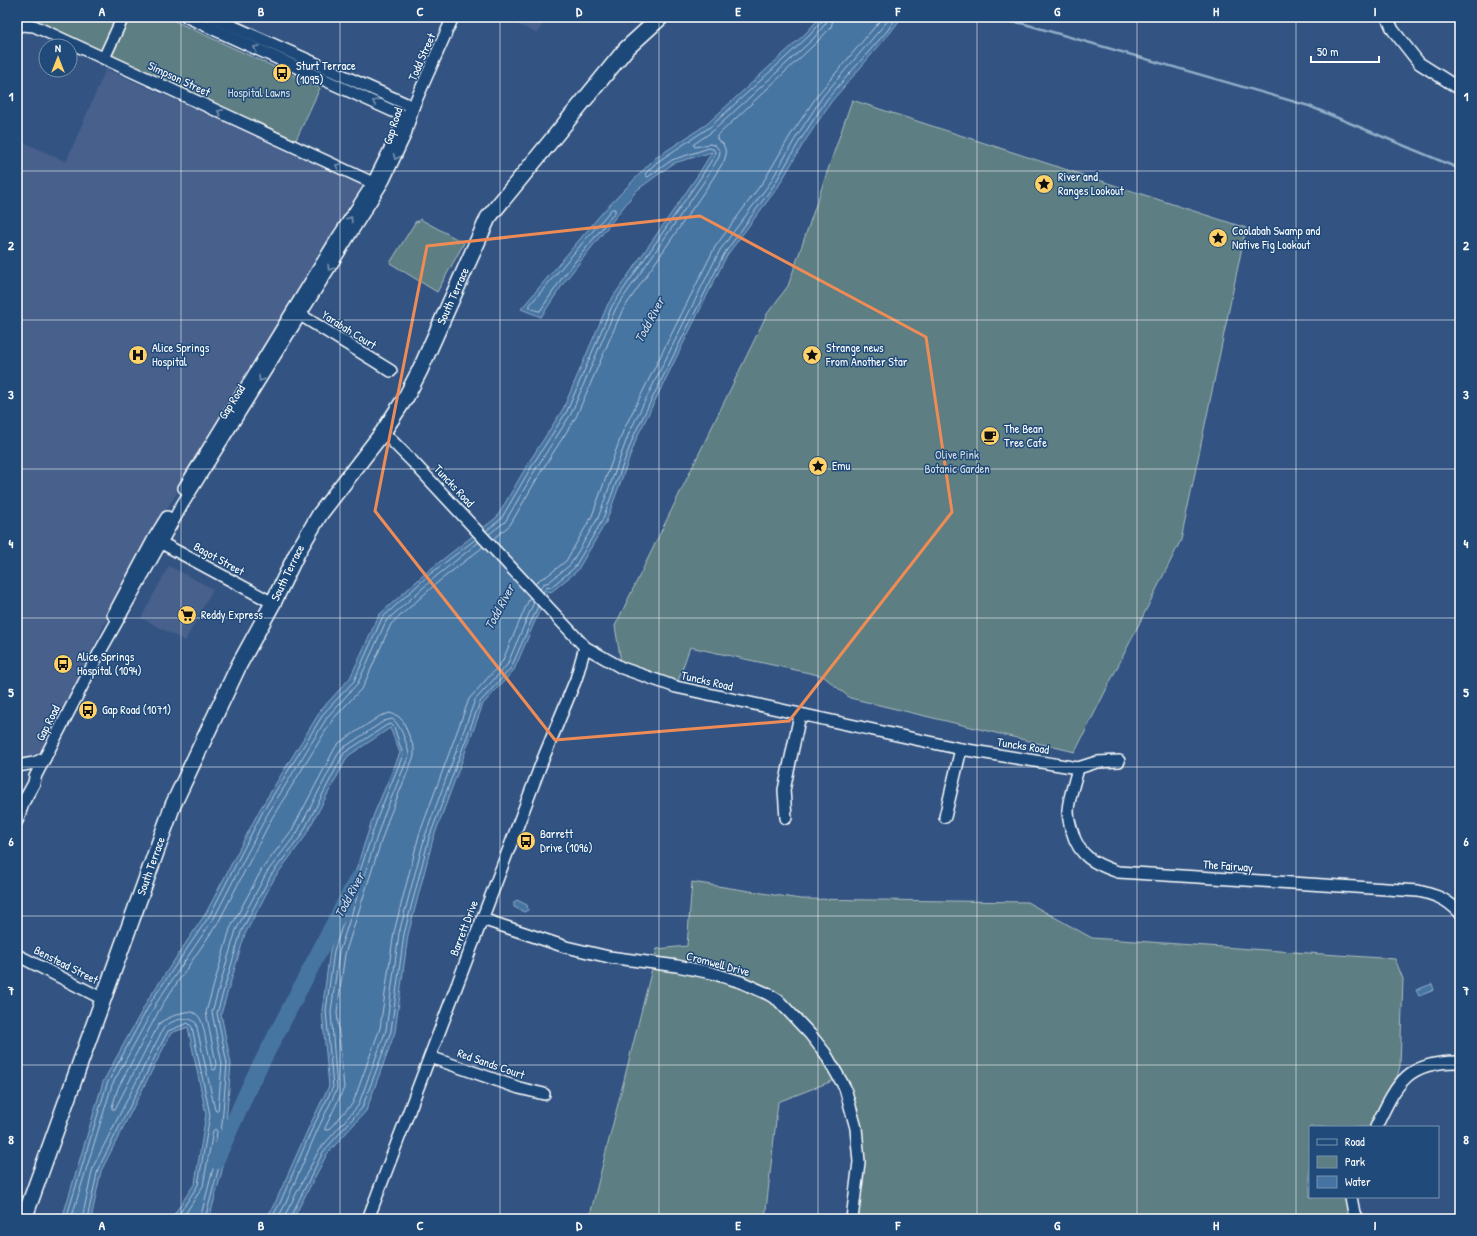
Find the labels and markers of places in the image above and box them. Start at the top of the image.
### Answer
place label: Sturt Terrace (1095) [296,57,356,88]
bus stop icon: Sturt Terrace (1095) [271,62,293,84]
place label: River and Ranges Lookout [1058,168,1125,199]
place icon: River and Ranges Lookout [1033,173,1055,195]
place label: Coolabah Swamp and Native Fig Lookout [1232,222,1321,253]
place icon: Coolabah Swamp and Native Fig Lookout [1207,227,1229,249]
place label: Alice Springs Hospital [152,339,210,370]
place label: Strange news From Another Star [825,339,908,370]
hospital icon: Alice Springs Hospital [127,344,149,366]
place icon: Strange news From Another Star [801,344,823,366]
place label: The Bean Tree Cafe [1004,420,1047,451]
cafe icon: The Bean Tree Cafe [979,425,1001,447]
place icon: Emu [807,455,829,477]
place label: Emu [832,457,850,474]
supermarket icon: Reddy Express [176,604,198,626]
place label: Reddy Express [201,606,263,623]
place label: Alice Springs Hospital (1094) [77,648,142,679]
bus stop icon: Alice Springs Hospital (1094) [52,653,74,675]
bus stop icon: Gap Road (1071) [77,699,99,721]
place label: Gap Road (1071) [102,701,171,718]
place label: Barrett Drive (1096) [540,825,593,856]
bus stop icon: Barrett Drive (1096) [515,830,537,852]

